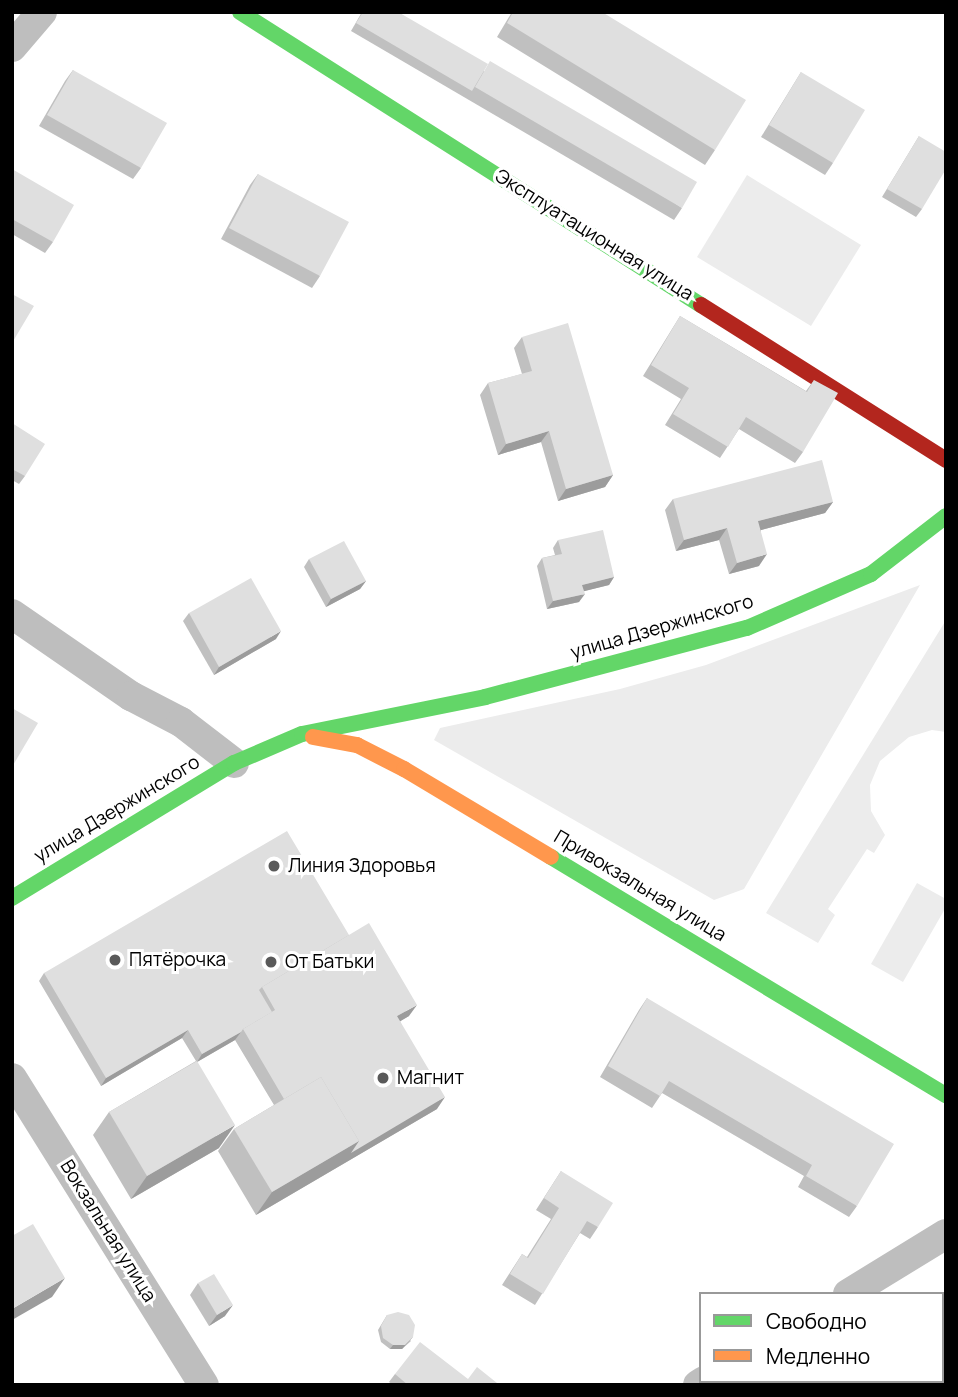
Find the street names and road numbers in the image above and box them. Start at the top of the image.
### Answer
street label: Эксплуатационная улица [491,164,697,306]
street label: улица Дзержинского [568,590,756,664]
street label: улица Дзержинского [30,750,204,868]
street label: Привокзальная улица [550,826,730,946]
street label: Вокзальная улица [55,1156,161,1306]

